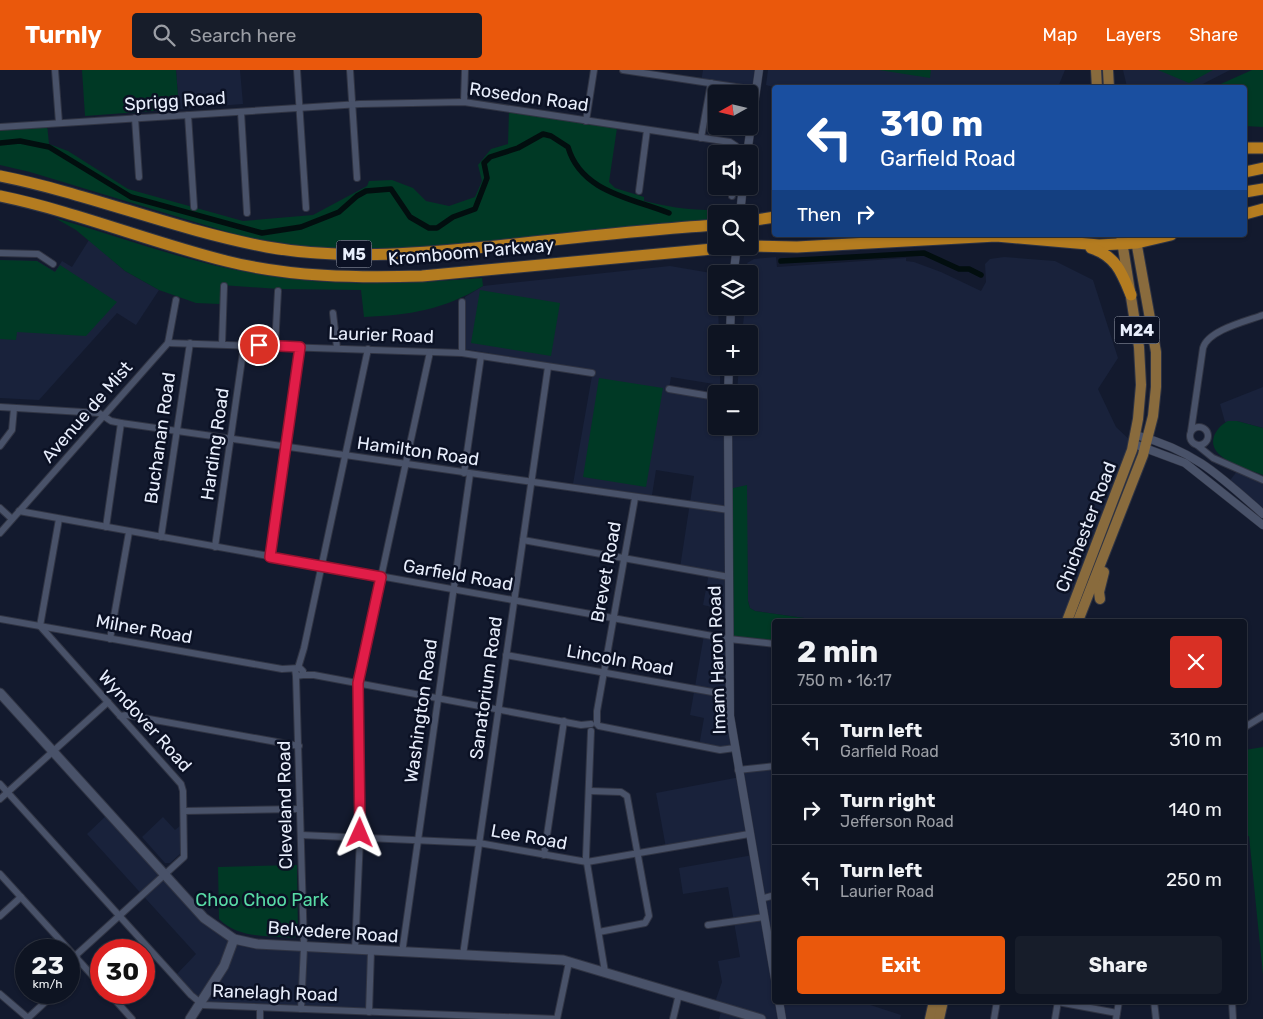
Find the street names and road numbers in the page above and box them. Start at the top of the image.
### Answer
street label: Rosedon Road [468,78,590,116]
street label: Sprigg Road [124,86,226,116]
street label: Kromboom Parkway [387,234,555,270]
road number: M5 [336,240,372,268]
road number: M24 [1114,316,1160,344]
street label: Laurier Road [328,322,434,348]
street label: Avenue de Mist [37,357,137,467]
street label: Buchanan Road [140,371,180,505]
street label: Harding Road [196,386,234,502]
street label: Hamilton Road [356,432,480,470]
street label: Chichester Road [1051,459,1121,595]
street label: Brevet Road [586,520,626,624]
street label: Garfield Road [401,555,515,595]
street label: Imam Haron Road [703,585,731,735]
street label: Milner Road [94,610,194,648]
street label: Sanatorium Road [465,615,507,761]
street label: Washington Road [400,637,442,785]
street label: Lincoln Road [565,640,675,680]
street label: Wyndover Road [94,666,196,776]
street label: Cleveland Road [273,740,297,870]
street label: Lee Road [489,819,569,855]
street label: Belvedere Road [267,916,399,948]
street label: Ranelagh Road [212,980,338,1006]

